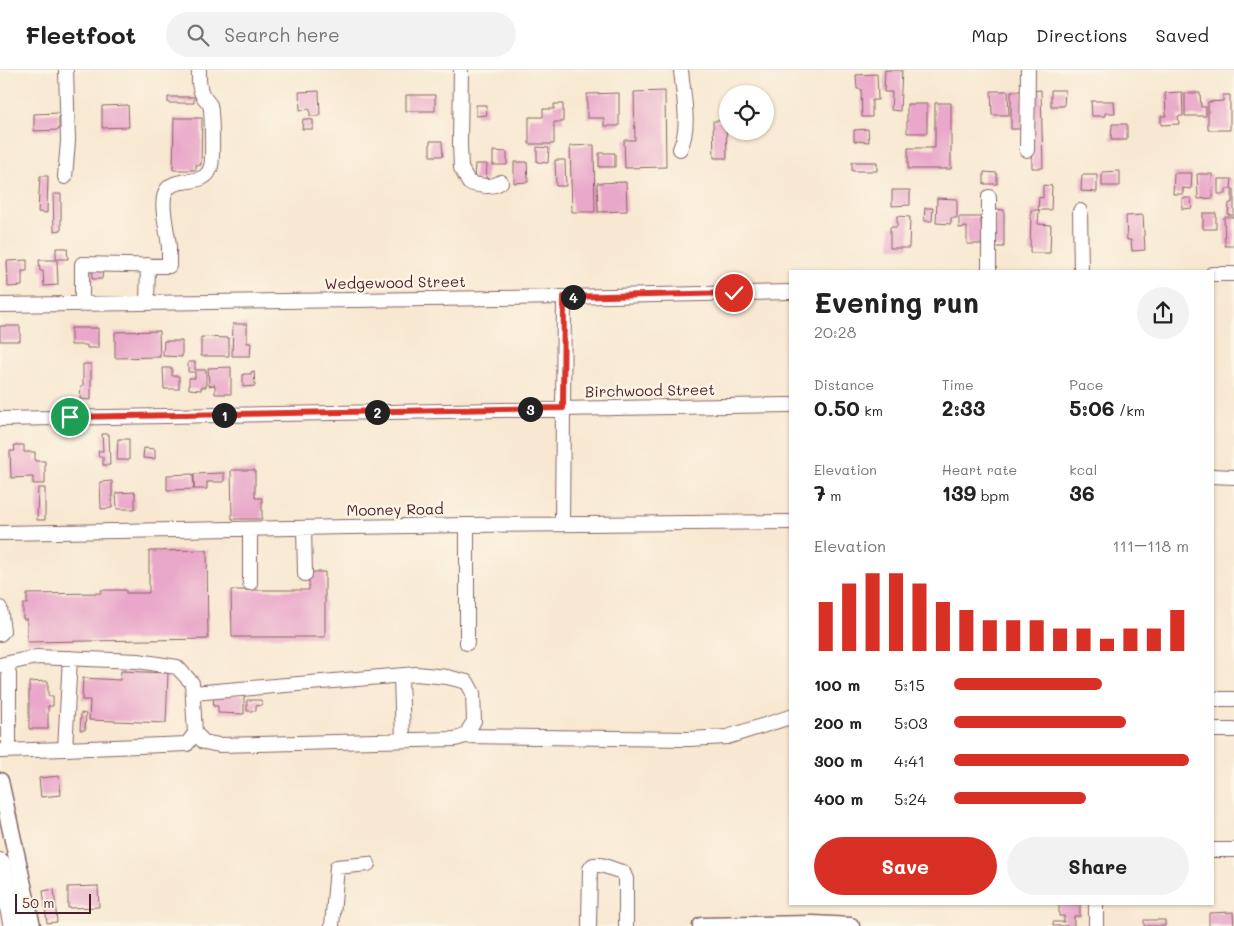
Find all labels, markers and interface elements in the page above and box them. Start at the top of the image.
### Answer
search box [166,12,516,57]
text: Fleetfoot [25,19,136,50]
icon: search [184,21,212,49]
text: Search here [224,22,340,47]
text: Map [971,23,1008,47]
text: Directions [1036,23,1128,47]
text: Saved [1156,23,1209,47]
map controls [719,85,774,140]
button: locate [719,85,774,140]
street label: Wedgewood Street [324,271,466,293]
pin [713,272,755,314]
icon: check [720,279,748,307]
pin: 4 [560,284,586,310]
text: Evening run [814,284,979,320]
button: share [1137,287,1189,339]
text: 4 [569,288,578,307]
text: 20:28 [814,321,856,342]
text: Distance [814,375,874,394]
text: Time [942,375,974,394]
text: Pace [1069,375,1104,394]
street label: Birchwood Street [585,379,715,401]
text: 0.50 [814,394,860,421]
text: 2:33 [942,394,985,421]
text: 5:06 [1069,394,1114,421]
pin [49,396,91,438]
pin: 3 [518,396,542,422]
pin: 2 [364,400,390,424]
text: 3 [526,400,535,419]
text: km [860,401,883,420]
text: /km [1114,401,1145,420]
pin: 1 [212,402,236,428]
icon: arrive [56,403,84,431]
text: 2 [374,403,381,422]
text: 1 [221,406,228,425]
text: Elevation [814,460,877,479]
text: Heart rate [942,460,1017,479]
text: kcal [1069,460,1097,479]
text: 7 [814,479,826,506]
text: 139 [942,479,976,506]
text: 36 [1069,479,1095,506]
text: m [826,486,841,505]
text: bpm [976,486,1009,505]
street label: Mooney Road [346,498,444,520]
text: Elevation [814,535,886,556]
text: 111–118 m [1113,535,1189,556]
text: 100 m [814,674,860,695]
text: 5:15 [894,674,925,695]
text: 200 m [814,712,862,733]
text: 5:03 [894,712,928,733]
text: 300 m [814,750,863,771]
text: 4:41 [894,750,925,771]
text: 400 m [814,788,863,809]
text: 5:24 [894,788,927,809]
button: Save [814,837,997,895]
button: Share [1007,837,1189,895]
scale bar [15,891,91,914]
text: 50 m [22,893,54,912]

